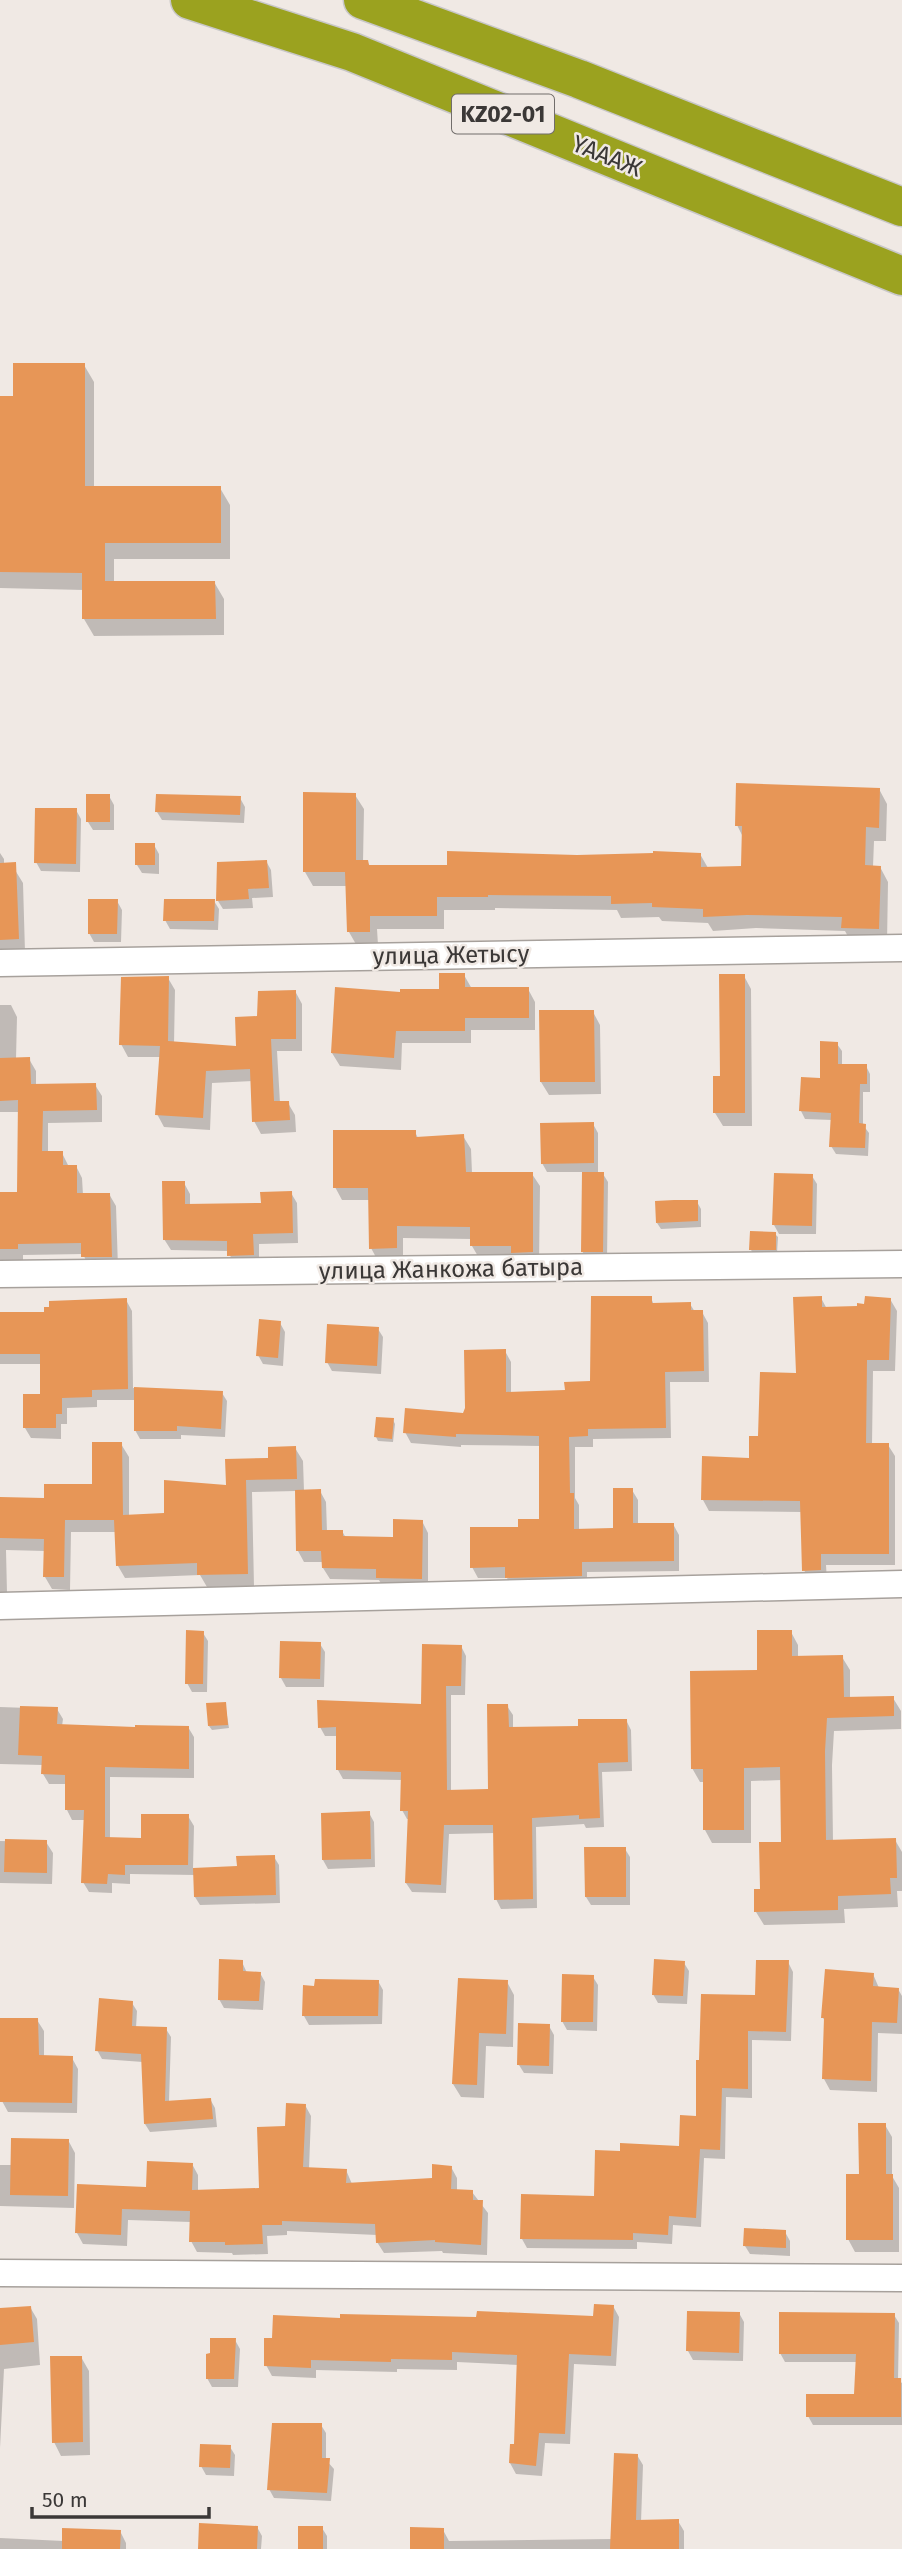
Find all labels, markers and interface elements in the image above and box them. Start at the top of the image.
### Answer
road number: KZ02-01 [452,94,554,134]
street label: ҮАААЖ [568,129,646,183]
street label: улица Жетысу [372,940,530,970]
street label: улица Жанкожа батыра [319,1253,583,1285]
scale bar [32,2476,208,2520]
text: 50 m [42,2487,88,2513]

